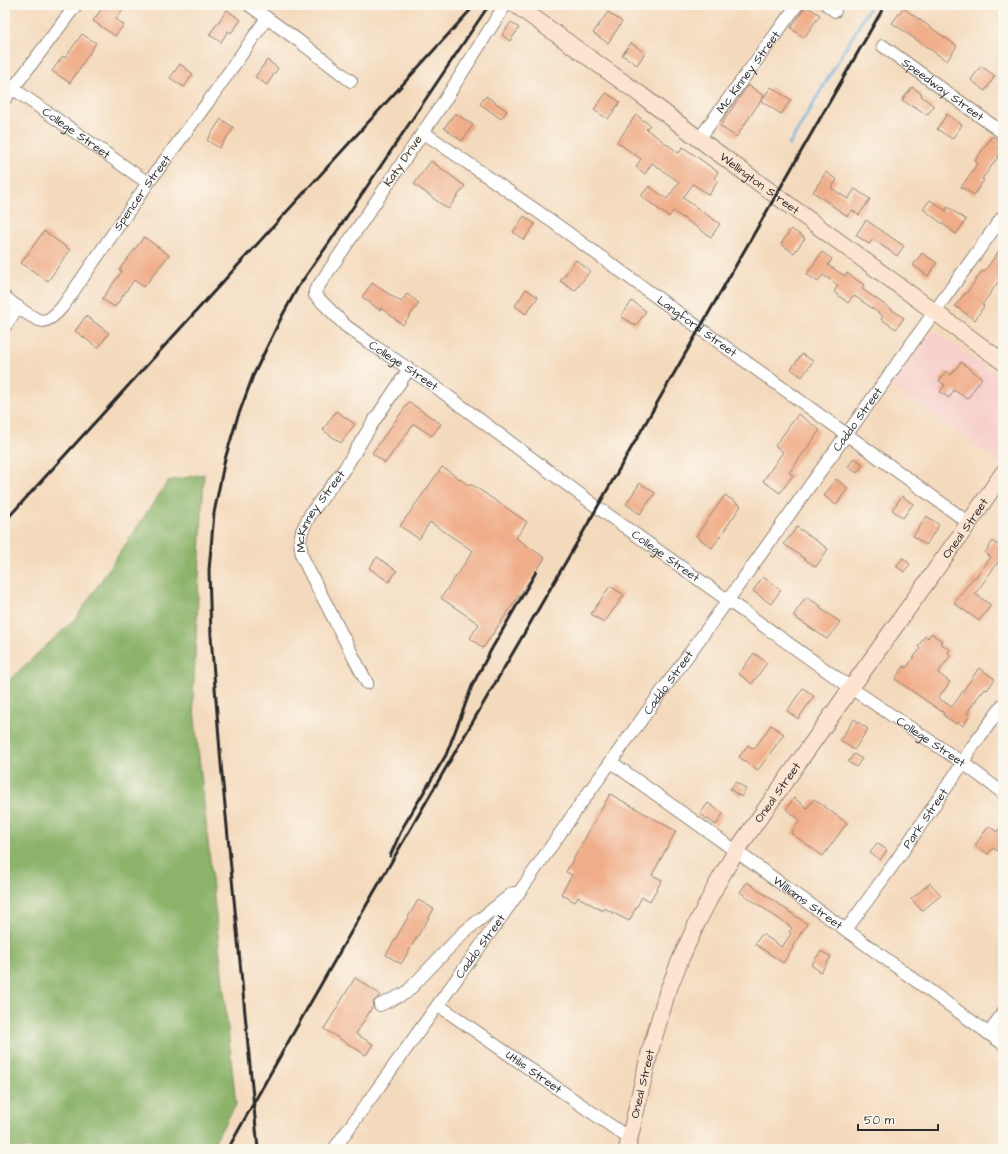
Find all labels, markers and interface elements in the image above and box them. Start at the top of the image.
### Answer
street label: Mc Kinney Street [712,27,784,117]
street label: Speedway Street [898,54,988,125]
street label: College Street [39,103,114,163]
street label: Katy Drive [380,132,428,191]
street label: Wellington Street [716,148,803,219]
street label: Spencer Street [109,151,175,234]
street label: Langford Street [654,292,741,361]
street label: College Street [365,336,442,395]
street label: Caddo Street [828,384,886,455]
street label: McKinney Street [291,467,349,554]
street label: Oneal Street [938,494,992,562]
street label: College Street [628,526,703,586]
street label: Caddo Street [639,647,697,718]
street label: College Street [893,712,969,771]
street label: Oneal Street [750,759,805,826]
street label: Park Street [899,785,952,852]
street label: Williams Street [770,872,846,934]
street label: Caddo Street [451,910,509,982]
street label: Utilis Street [502,1046,566,1098]
street label: Oneal Street [626,1047,659,1120]
scale bar [858,1106,938,1132]
text: 50 m [864,1112,895,1129]

